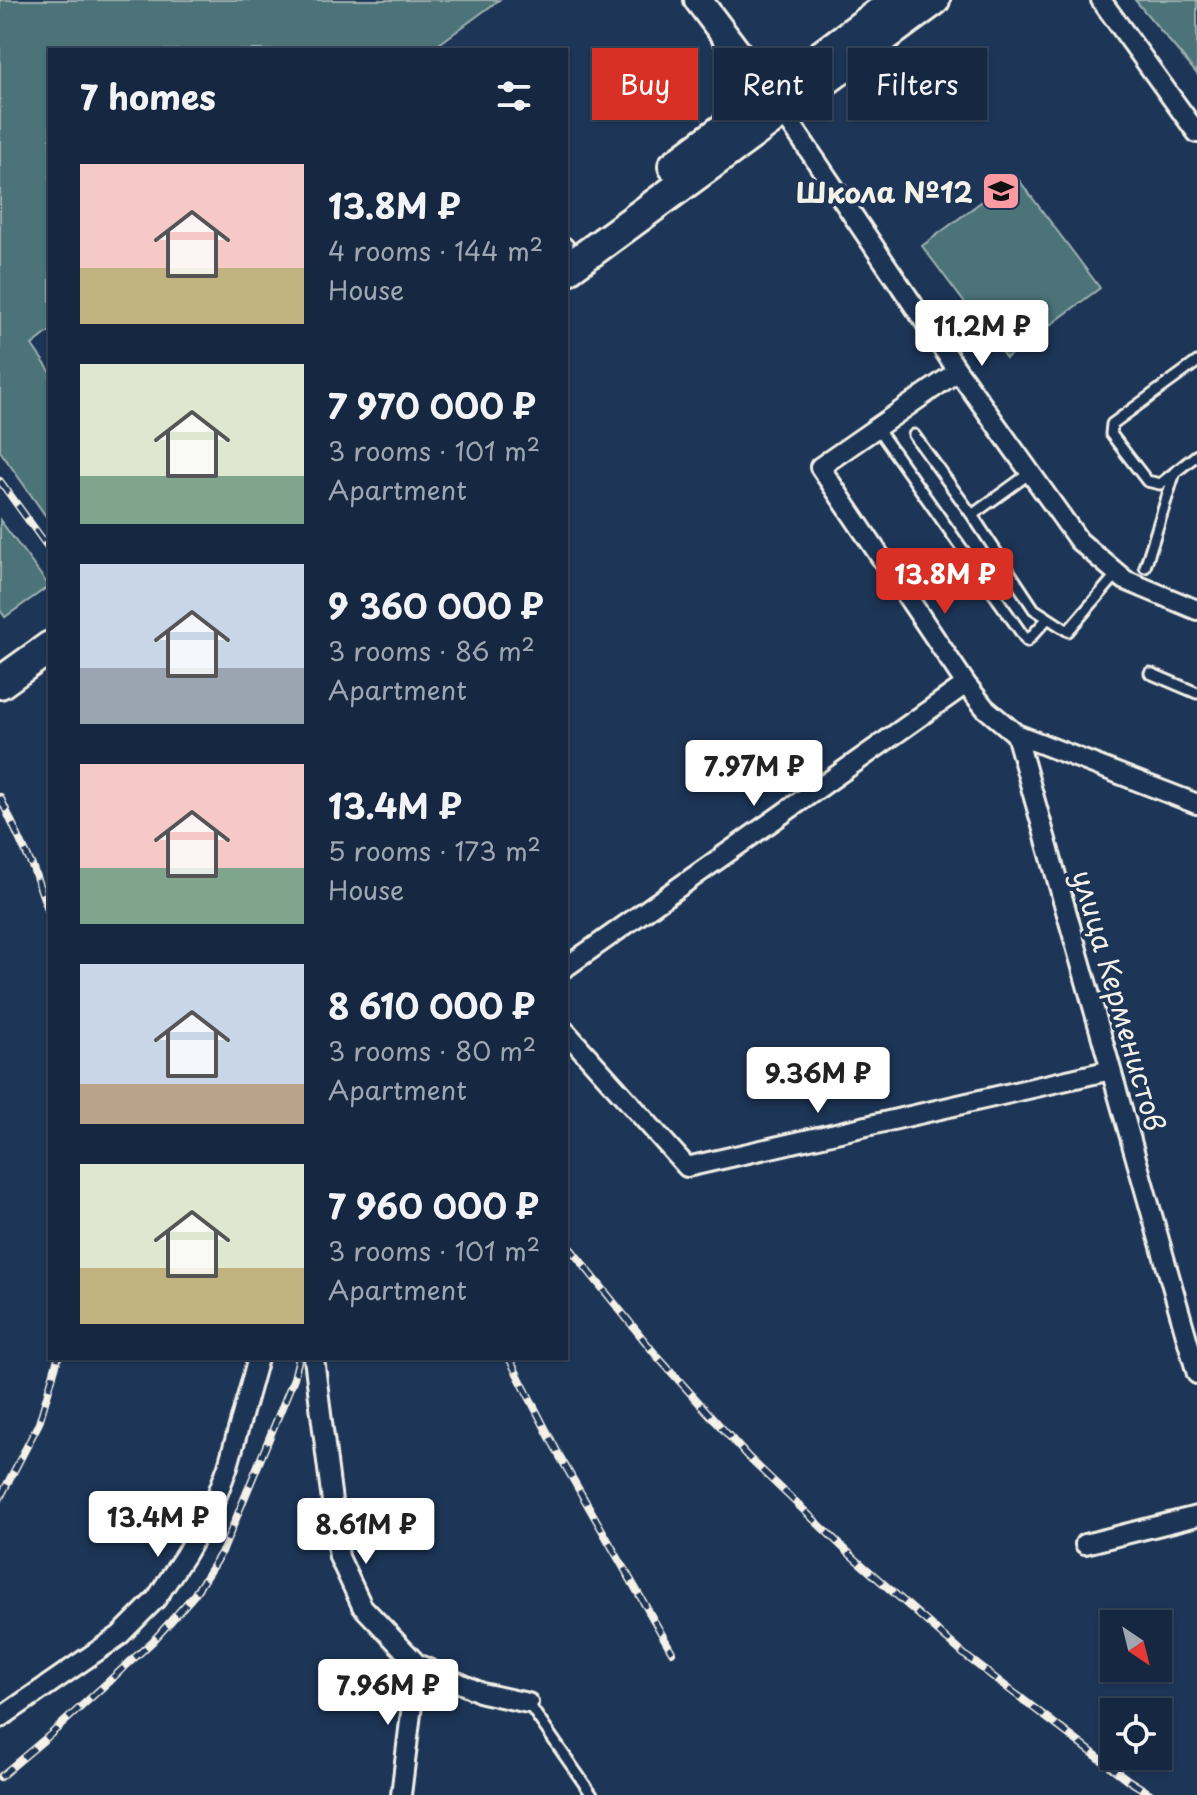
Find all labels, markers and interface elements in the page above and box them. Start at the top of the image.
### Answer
chip: Buy [592,48,698,120]
chip: Rent [714,48,832,120]
chip: Filters [848,48,987,120]
text: 7 homes [80,70,216,122]
icon: filters [492,74,536,118]
place label: Школа №12 [796,170,973,213]
school or university icon: Школа №12 [980,170,1022,212]
text: 13.8M ₽ [328,179,461,231]
icon: home [144,196,240,292]
text: 4 rooms · 144 m² [328,231,543,270]
text: House [328,270,404,309]
pin: 11.2M ₽ [908,300,1056,368]
text: 11.2M ₽ [933,306,1031,345]
text: 7 970 000 ₽ [328,379,536,431]
icon: home [144,396,240,492]
text: 3 rooms · 101 m² [328,431,540,470]
text: Apartment [328,470,467,509]
pin: 13.8M ₽ [871,548,1019,616]
text: 13.8M ₽ [894,554,996,593]
text: 9 360 000 ₽ [328,579,544,631]
icon: home [144,596,240,692]
text: 3 rooms · 86 m² [328,631,535,670]
text: Apartment [328,670,467,709]
pin: 7.97M ₽ [680,740,828,808]
text: 7.97M ₽ [703,746,805,785]
text: 13.4M ₽ [328,779,462,831]
icon: home [144,796,240,892]
text: 5 rooms · 173 m² [328,831,541,870]
street label: улица Керменистов [1062,864,1178,1136]
text: House [328,870,404,909]
text: 8 610 000 ₽ [328,979,535,1031]
icon: home [144,996,240,1092]
text: 3 rooms · 80 m² [328,1031,536,1070]
pin: 9.36M ₽ [744,1047,892,1115]
text: 9.36M ₽ [765,1053,871,1092]
text: Apartment [328,1070,467,1109]
text: 7 960 000 ₽ [328,1179,539,1231]
icon: home [144,1196,240,1292]
text: 3 rooms · 101 m² [328,1231,540,1270]
text: Apartment [328,1270,467,1309]
pin: 13.4M ₽ [84,1491,232,1559]
text: 13.4M ₽ [107,1497,209,1536]
pin: 8.61M ₽ [292,1498,440,1566]
text: 8.61M ₽ [315,1504,417,1543]
north arrow [1100,1610,1172,1682]
map controls [1100,1610,1172,1770]
pin: 7.96M ₽ [314,1659,462,1727]
text: 7.96M ₽ [336,1665,440,1704]
button: locate [1100,1698,1172,1770]

